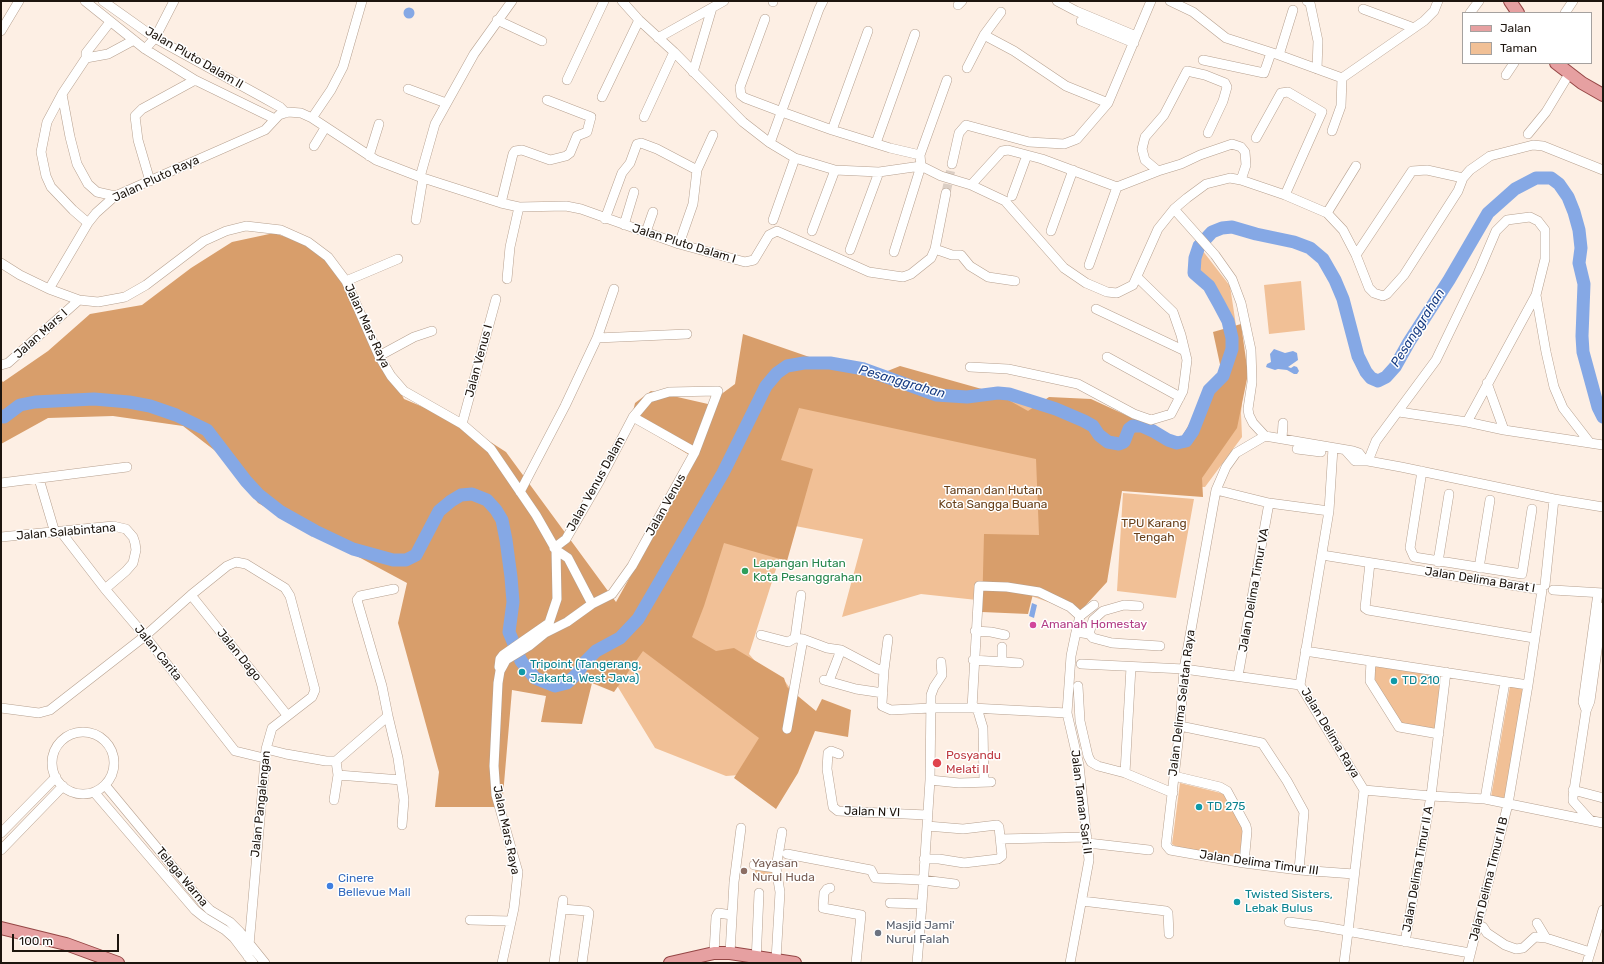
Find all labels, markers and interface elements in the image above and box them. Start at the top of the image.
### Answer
legend [1462,12,1592,64]
text: Jalan [1500,21,1531,35]
street label: Jalan Pluto Dalam II [142,24,246,92]
text: Taman [1500,41,1537,55]
street label: Jalan Pluto Raya [111,153,201,205]
street label: Jalan Pluto Dalam I [630,221,738,267]
street label: Jalan Mars Raya [341,282,393,370]
water label: Pesanggrahan [1388,286,1448,370]
street label: Jalan Mars I [11,306,71,362]
street label: Jalan Venus I [462,323,496,399]
water label: Pesanggrahan [857,362,947,402]
street label: Jalan Venus Dalam [564,434,628,534]
street label: Jalan Venus [643,472,689,538]
park label: Taman dan Hutan Kota Sangga Buana [939,484,1047,512]
park label: TPU Karang Tengah [1121,517,1187,545]
street label: Jalan Salabintana [16,520,116,544]
street label: Jalan Delima Timur VA [1236,527,1272,653]
place label: Lapangan Hutan Kota Pesanggrahan [753,557,862,585]
street label: Jalan Delima Barat I [1424,564,1536,596]
marker: Lapangan Hutan Kota Pesanggrahan [740,566,750,576]
place label: Amanah Homestay [1041,618,1147,632]
marker: Amanah Homestay [1028,620,1038,630]
street label: Jalan Carita [131,622,185,684]
street label: Jalan Dago [214,626,264,684]
street label: Jalan Delima Selatan Raya [1166,629,1198,777]
place label: Tripoint (Tangerang, Jakarta, West Java) [530,658,641,686]
marker: Tripoint (Tangerang, Jakarta, West Java) [517,667,527,677]
place label: TD 210 [1402,674,1440,688]
marker: TD 210 [1389,676,1399,686]
street label: Jalan Delima Raya [1297,685,1363,781]
place label: Posyandu Melati II [946,749,1001,777]
street label: Jalan Taman Sari II [1067,749,1095,855]
street label: Jalan Pangalengan [248,750,274,858]
marker: Posyandu Melati II [931,757,943,769]
street label: Jalan Mars Raya [489,784,523,876]
place label: TD 275 [1207,800,1245,814]
marker: TD 275 [1194,802,1204,812]
street label: Jalan N VI [844,804,900,820]
street label: Jalan Delima Timur II A [1400,805,1436,933]
street label: Jalan Delima Timur II B [1467,815,1511,943]
street label: Telaga Warna [153,844,211,910]
street label: Jalan Delima Timur III [1199,848,1319,878]
place label: Yayasan Nurul Huda [752,857,815,885]
marker: Yayasan Nurul Huda [739,866,749,876]
place label: Cinere Bellevue Mall [338,872,411,900]
marker: Cinere Bellevue Mall [325,881,335,891]
place label: Twisted Sisters, Lebak Bulus [1245,888,1333,916]
marker: Twisted Sisters, Lebak Bulus [1232,897,1242,907]
place label: Masjid Jami' Nurul Falah [886,919,955,947]
scale bar [14,926,121,952]
marker: Masjid Jami' Nurul Falah [873,928,883,938]
text: 100 m [19,934,53,948]

